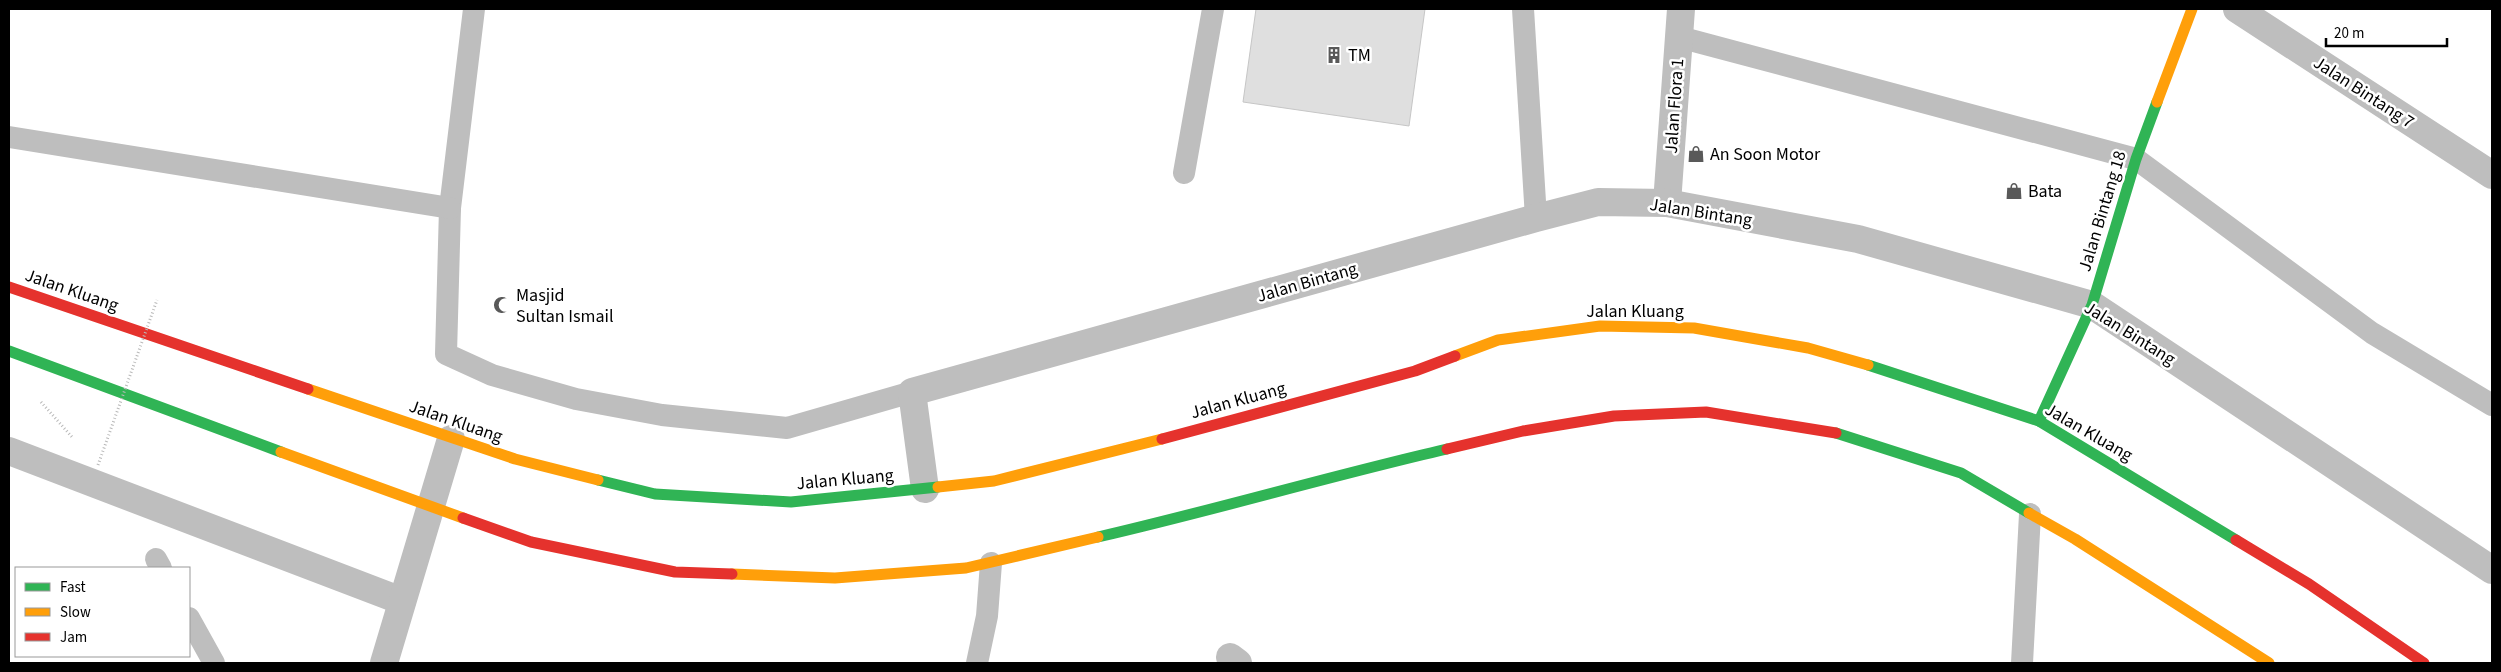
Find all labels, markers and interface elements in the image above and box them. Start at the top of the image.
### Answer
scale bar [2326,15,2447,47]
text: 20 m [2334,23,2364,44]
place label: TM [1348,43,1371,68]
building icon: TM [1324,45,1344,65]
street label: Jalan Bintang 7 [2308,50,2419,134]
street label: Jalan Flora 1 [1659,58,1690,155]
place label: An Soon Motor [1710,142,1821,167]
shop icon: An Soon Motor [1686,144,1706,164]
street label: Jalan Bintang 18 [2072,148,2133,274]
place label: Bata [2028,179,2062,204]
shop icon: Bata [2004,181,2024,201]
street label: Jalan Bintang [1648,192,1754,233]
street label: Jalan Bintang [1254,256,1360,309]
street label: Jalan Kluang [22,263,122,318]
place label: Masjid Sultan Ismail [516,283,614,329]
mosque icon: Masjid Sultan Ismail [492,295,512,315]
street label: Jalan Bintang [2079,295,2180,371]
street label: Jalan Kluang [1586,299,1684,324]
street label: Jalan Kluang [1188,376,1289,425]
street label: Jalan Kluang [406,394,506,449]
street label: Jalan Kluang [2040,397,2137,468]
street label: Jalan Kluang [795,463,895,496]
legend [15,567,190,657]
text: Fast [60,577,86,598]
text: Slow [60,602,91,623]
text: Jam [60,627,87,648]

